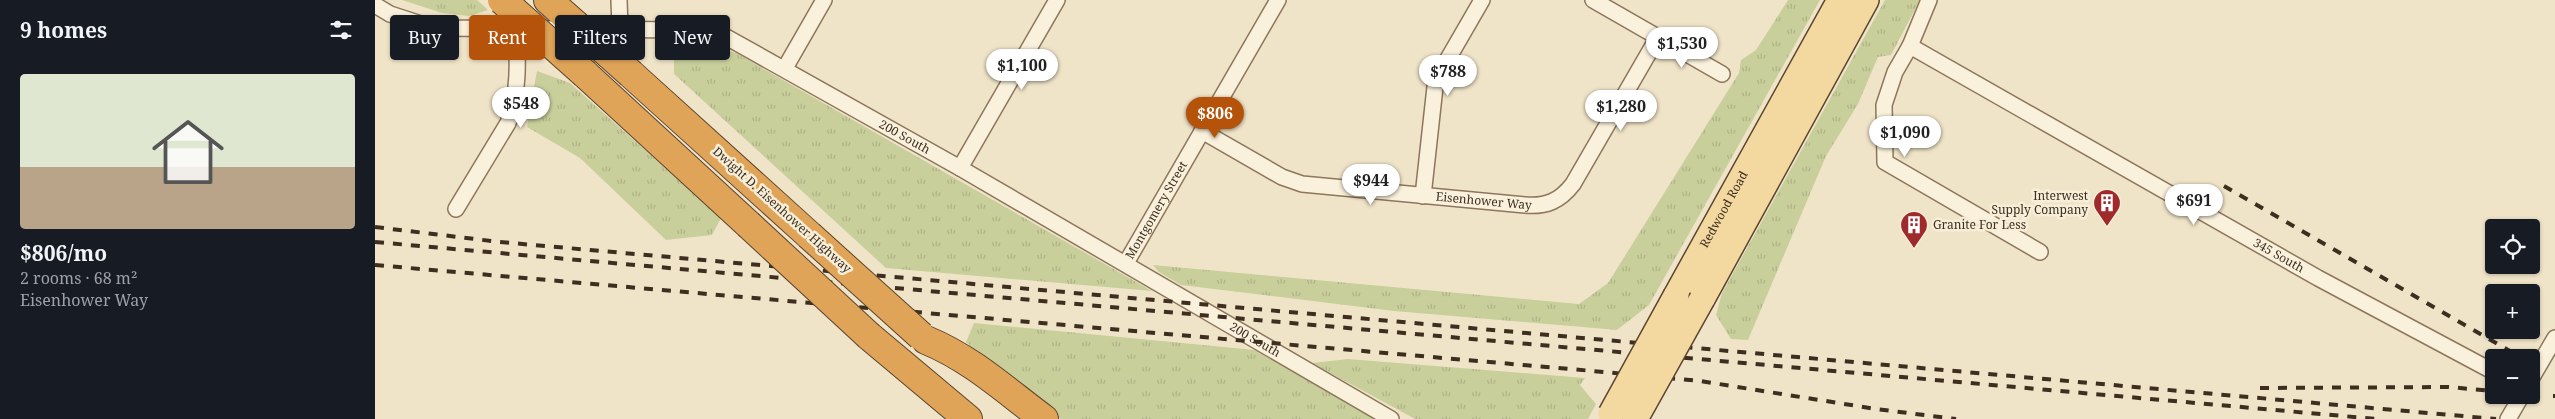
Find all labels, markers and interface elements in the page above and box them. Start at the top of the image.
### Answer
chip: Buy [390,15,459,60]
chip: Rent [469,15,545,60]
chip: Filters [555,15,645,60]
chip: New [655,15,730,60]
text: 9 homes [20,16,107,44]
icon: filters [327,16,355,44]
pin: $1,530 [1641,27,1723,69]
text: $1,530 [1657,32,1707,54]
pin: $1,100 [981,48,1063,91]
text: $1,100 [997,54,1047,76]
pin: $788 [1418,54,1478,97]
text: $788 [1430,60,1466,82]
pin: $548 [491,86,551,129]
pin: $1,280 [1580,90,1662,132]
text: $548 [503,92,539,114]
text: $1,280 [1596,95,1646,117]
pin: $806 [1185,96,1245,139]
text: $806 [1197,102,1233,124]
icon: home [143,107,233,197]
street label: 200 South [876,115,934,158]
pin: $1,090 [1864,116,1946,158]
text: $1,090 [1880,121,1930,143]
street label: Dwight D. Eisenhower Highway [709,143,855,277]
street label: Montgomery Street [1121,158,1191,262]
pin: $944 [1341,164,1401,206]
street label: Redwood Road [1695,167,1752,251]
text: $944 [1353,169,1389,191]
pin: $691 [2164,184,2224,226]
place label: Interwest Supply Company [1991,187,2088,218]
street label: Eisenhower Way [1435,188,1532,213]
building icon: Interwest Supply Company [2092,188,2122,227]
text: $691 [2176,189,2212,211]
building icon: Granite For Less [1899,210,1929,249]
place label: Granite For Less [1933,216,2026,233]
map controls [2485,219,2540,404]
button: locate [2485,219,2540,274]
street label: 345 South [2250,234,2308,277]
text: $806/mo [20,239,107,267]
text: 2 rooms · 68 m² [20,267,137,289]
button: + [2485,284,2540,339]
text: Eisenhower Way [20,289,148,311]
street label: 200 South [1227,318,1284,361]
button: − [2485,349,2540,404]

